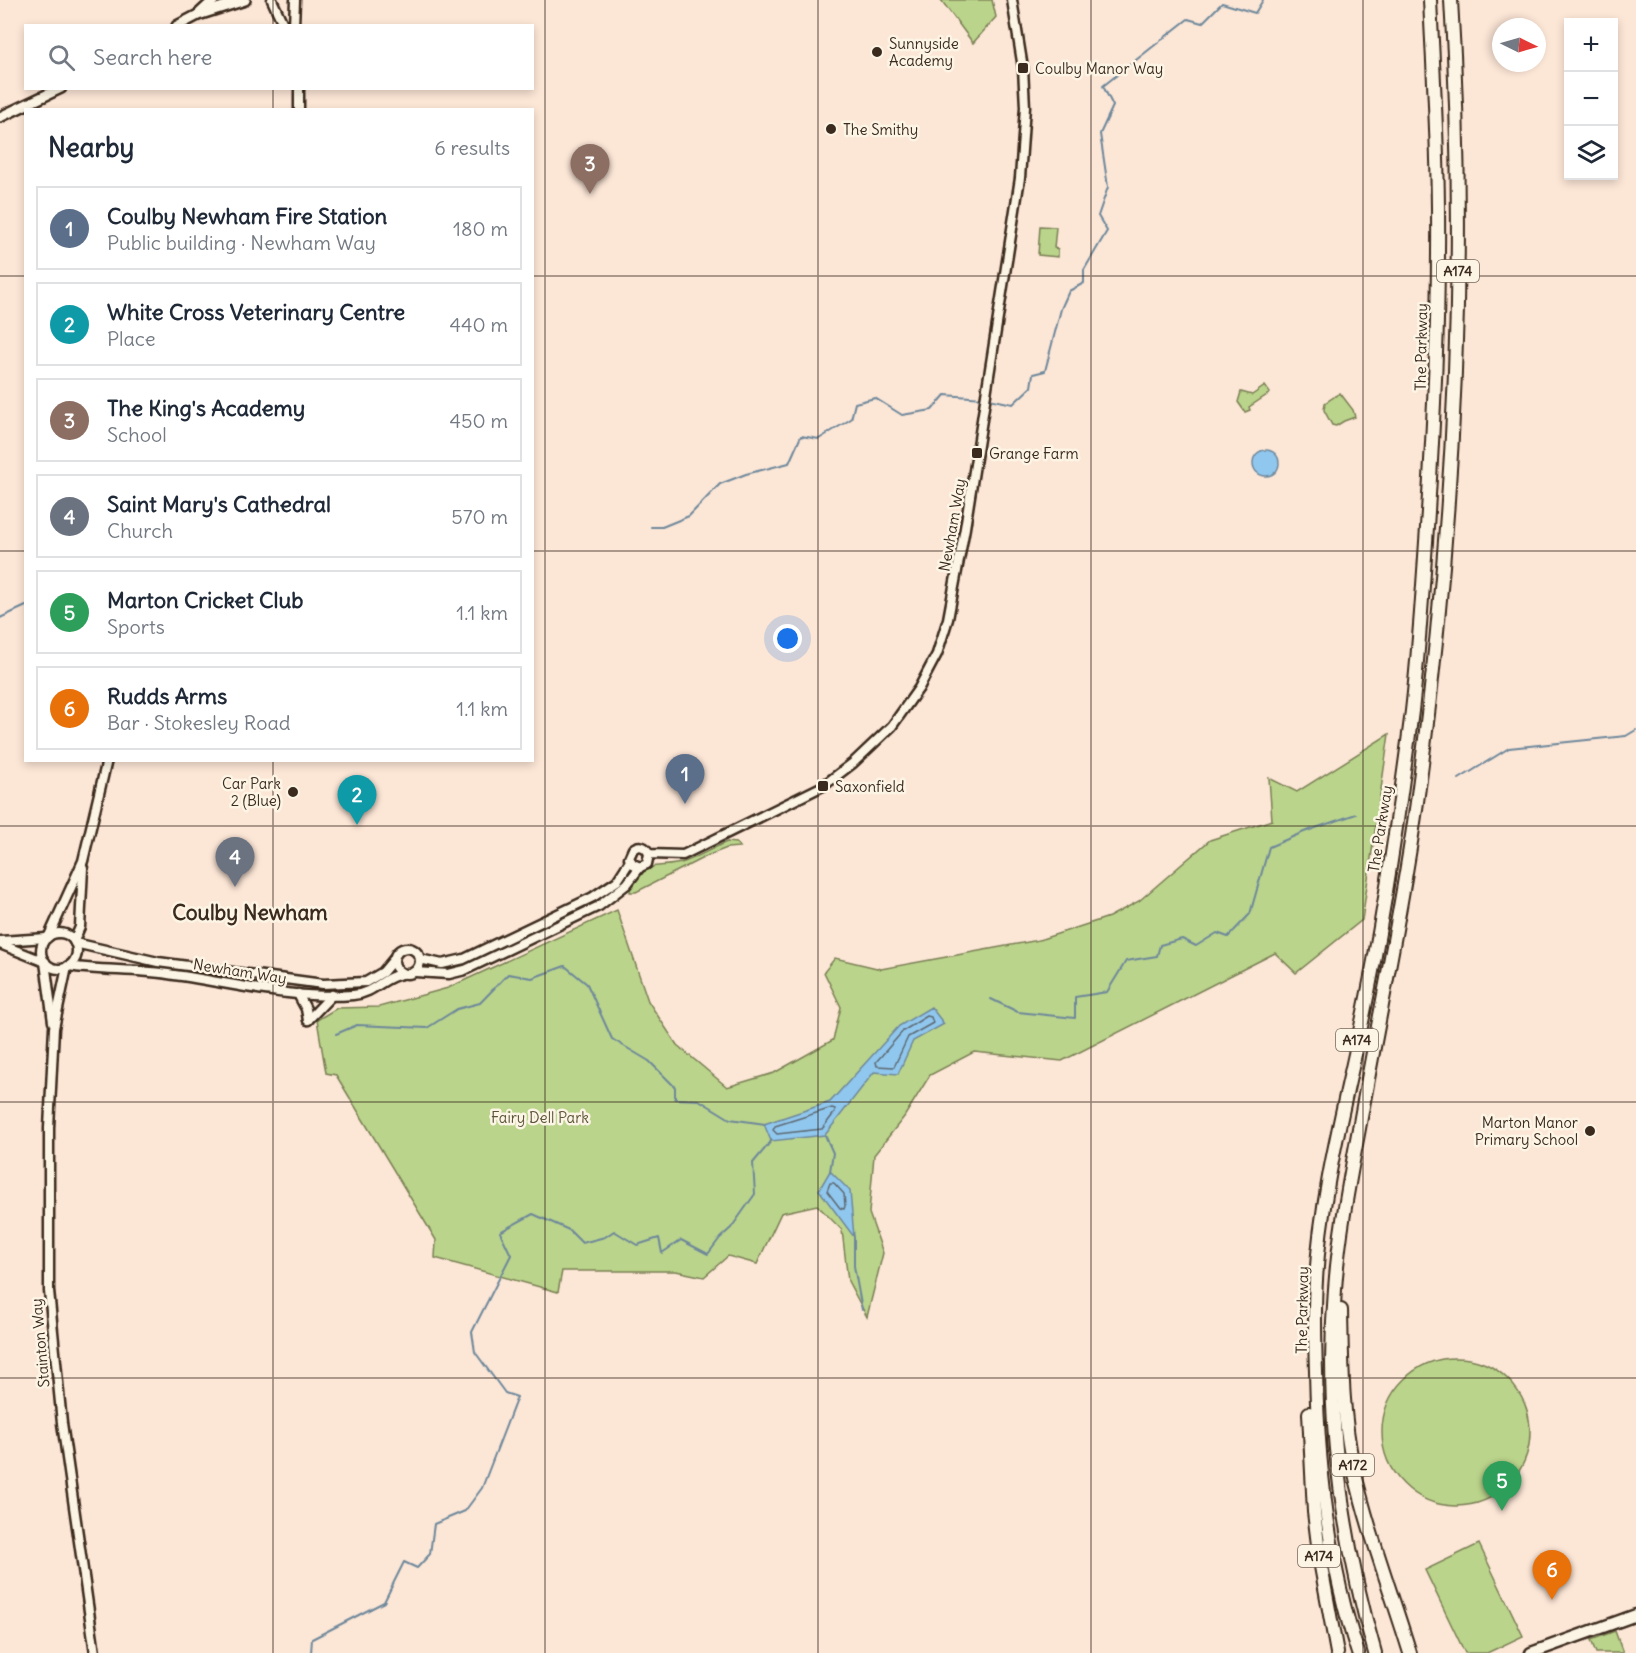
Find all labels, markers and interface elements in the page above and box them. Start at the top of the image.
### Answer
north arrow [1492,18,1546,72]
map controls [1564,18,1618,180]
button: + [1564,18,1618,72]
search box [24,24,534,90]
place label: Sunnyside Academy [889,34,959,70]
icon: search [45,41,78,74]
text: Search here [93,43,212,71]
marker: Sunnyside Academy [870,45,884,59]
place label: Coulby Manor Way [1035,59,1163,78]
marker: Coulby Manor Way [1016,61,1030,75]
button: − [1564,72,1618,126]
place label: The Smithy [843,120,918,139]
marker: The Smithy [824,122,838,136]
button: layers [1564,126,1618,180]
text: Nearby [48,131,134,164]
text: 6 results [434,135,510,160]
pin: 3 [570,144,610,194]
text: Coulby Newham Fire Station [107,202,387,230]
text: 1 [66,216,73,241]
text: 180 m [453,216,508,241]
text: Public building · Newham Way [107,230,376,255]
road number: A174 [1437,260,1479,282]
text: White Cross Veterinary Centre [107,298,405,326]
street label: The Parkway [1411,303,1431,391]
text: 2 [64,312,75,337]
text: 440 m [449,312,508,337]
text: Place [107,326,155,351]
text: The King's Academy [107,394,305,422]
text: 3 [64,408,75,433]
text: 450 m [449,408,508,433]
text: School [107,422,167,447]
place label: Grange Farm [989,444,1079,463]
marker: Grange Farm [970,446,984,460]
street label: Newham Way [934,477,970,573]
text: Saint Mary's Cathedral [107,490,331,518]
text: 4 [64,504,75,529]
text: 570 m [451,504,508,529]
text: Church [107,518,173,543]
text: Marton Cricket Club [107,586,303,614]
text: 5 [64,600,75,625]
text: 1.1 km [456,600,508,625]
text: Sports [107,614,165,639]
your location [773,624,802,653]
text: Rudds Arms [107,682,227,710]
text: 6 [64,696,75,721]
text: 1.1 km [456,696,508,721]
text: Bar · Stokesley Road [107,710,291,735]
pin: 1 [666,754,704,804]
place label: Car Park 2 (Blue) [222,774,281,810]
pin: 2 [338,776,376,825]
place label: Saxonfield [835,777,905,796]
marker: Saxonfield [816,779,830,793]
street label: The Parkway [1364,784,1396,874]
marker: Car Park 2 (Blue) [286,785,300,799]
pin: 4 [216,838,254,887]
district label: Coulby Newham [172,899,328,926]
street label: Newham Way [192,954,288,988]
road number: A174 [1336,1029,1378,1051]
park label: Fairy Dell Park [491,1108,589,1127]
place label: Marton Manor Primary School [1475,1113,1578,1149]
marker: Marton Manor Primary School [1583,1124,1597,1138]
street label: The Parkway [1292,1266,1312,1354]
street label: Stainton Way [27,1298,53,1388]
road number: A172 [1332,1454,1374,1476]
pin: 5 [1482,1462,1522,1511]
road number: A174 [1298,1545,1340,1567]
pin: 6 [1532,1550,1572,1600]

